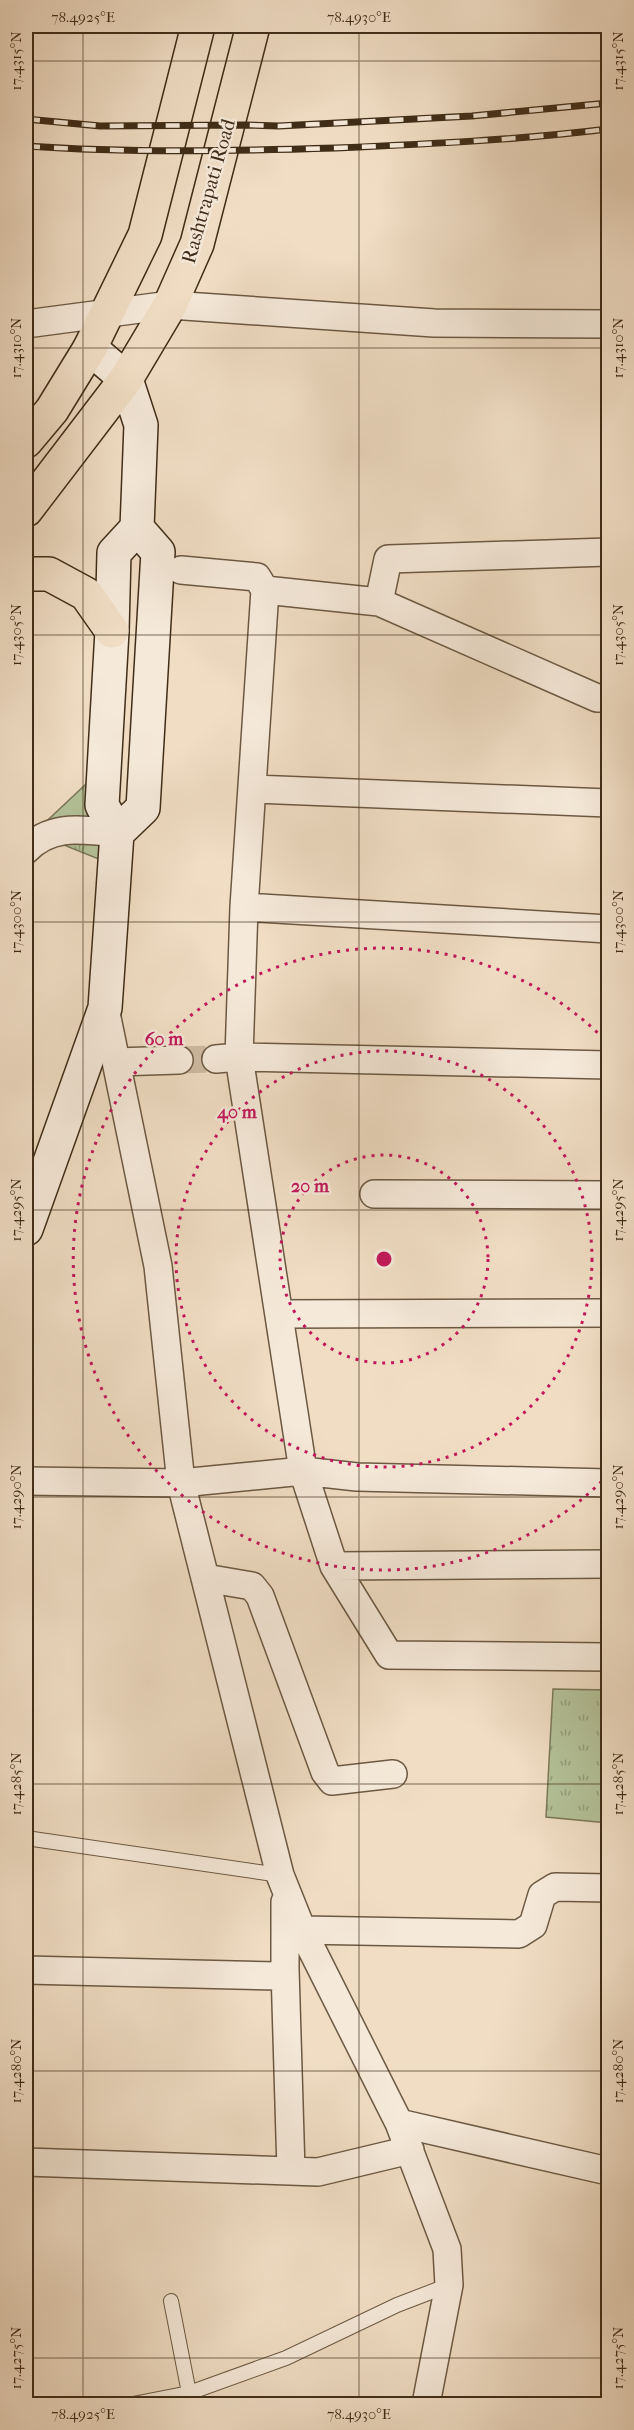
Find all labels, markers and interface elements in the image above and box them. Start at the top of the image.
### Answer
text: 78.4925°E [51,8,115,26]
text: 78.4930°E [327,8,391,26]
text: 17.4315°N [7,31,25,91]
text: 17.4315°N [609,31,627,91]
street label: Rashtrapati Road [177,115,240,266]
text: 17.4310°N [7,317,25,379]
text: 17.4310°N [609,317,627,379]
text: 17.4305°N [7,603,25,666]
text: 17.4305°N [609,603,627,666]
text: 17.4300°N [7,889,25,954]
text: 17.4300°N [609,889,627,954]
text: 60 m [145,1029,184,1050]
text: 40 m [216,1102,258,1123]
text: 20 m [291,1176,330,1197]
text: 17.4295°N [7,1178,25,1242]
text: 17.4295°N [609,1178,627,1242]
centre of rings [374,1249,394,1269]
text: 17.4290°N [7,1464,25,1530]
text: 17.4290°N [609,1464,627,1530]
text: 17.4285°N [7,1752,25,1816]
text: 17.4285°N [609,1752,627,1816]
text: 17.4280°N [7,2038,25,2103]
text: 17.4280°N [609,2038,627,2103]
text: 17.4275°N [7,2326,25,2389]
text: 17.4275°N [609,2326,627,2389]
text: 78.4925°E [51,2405,115,2423]
text: 78.4930°E [327,2405,391,2423]

